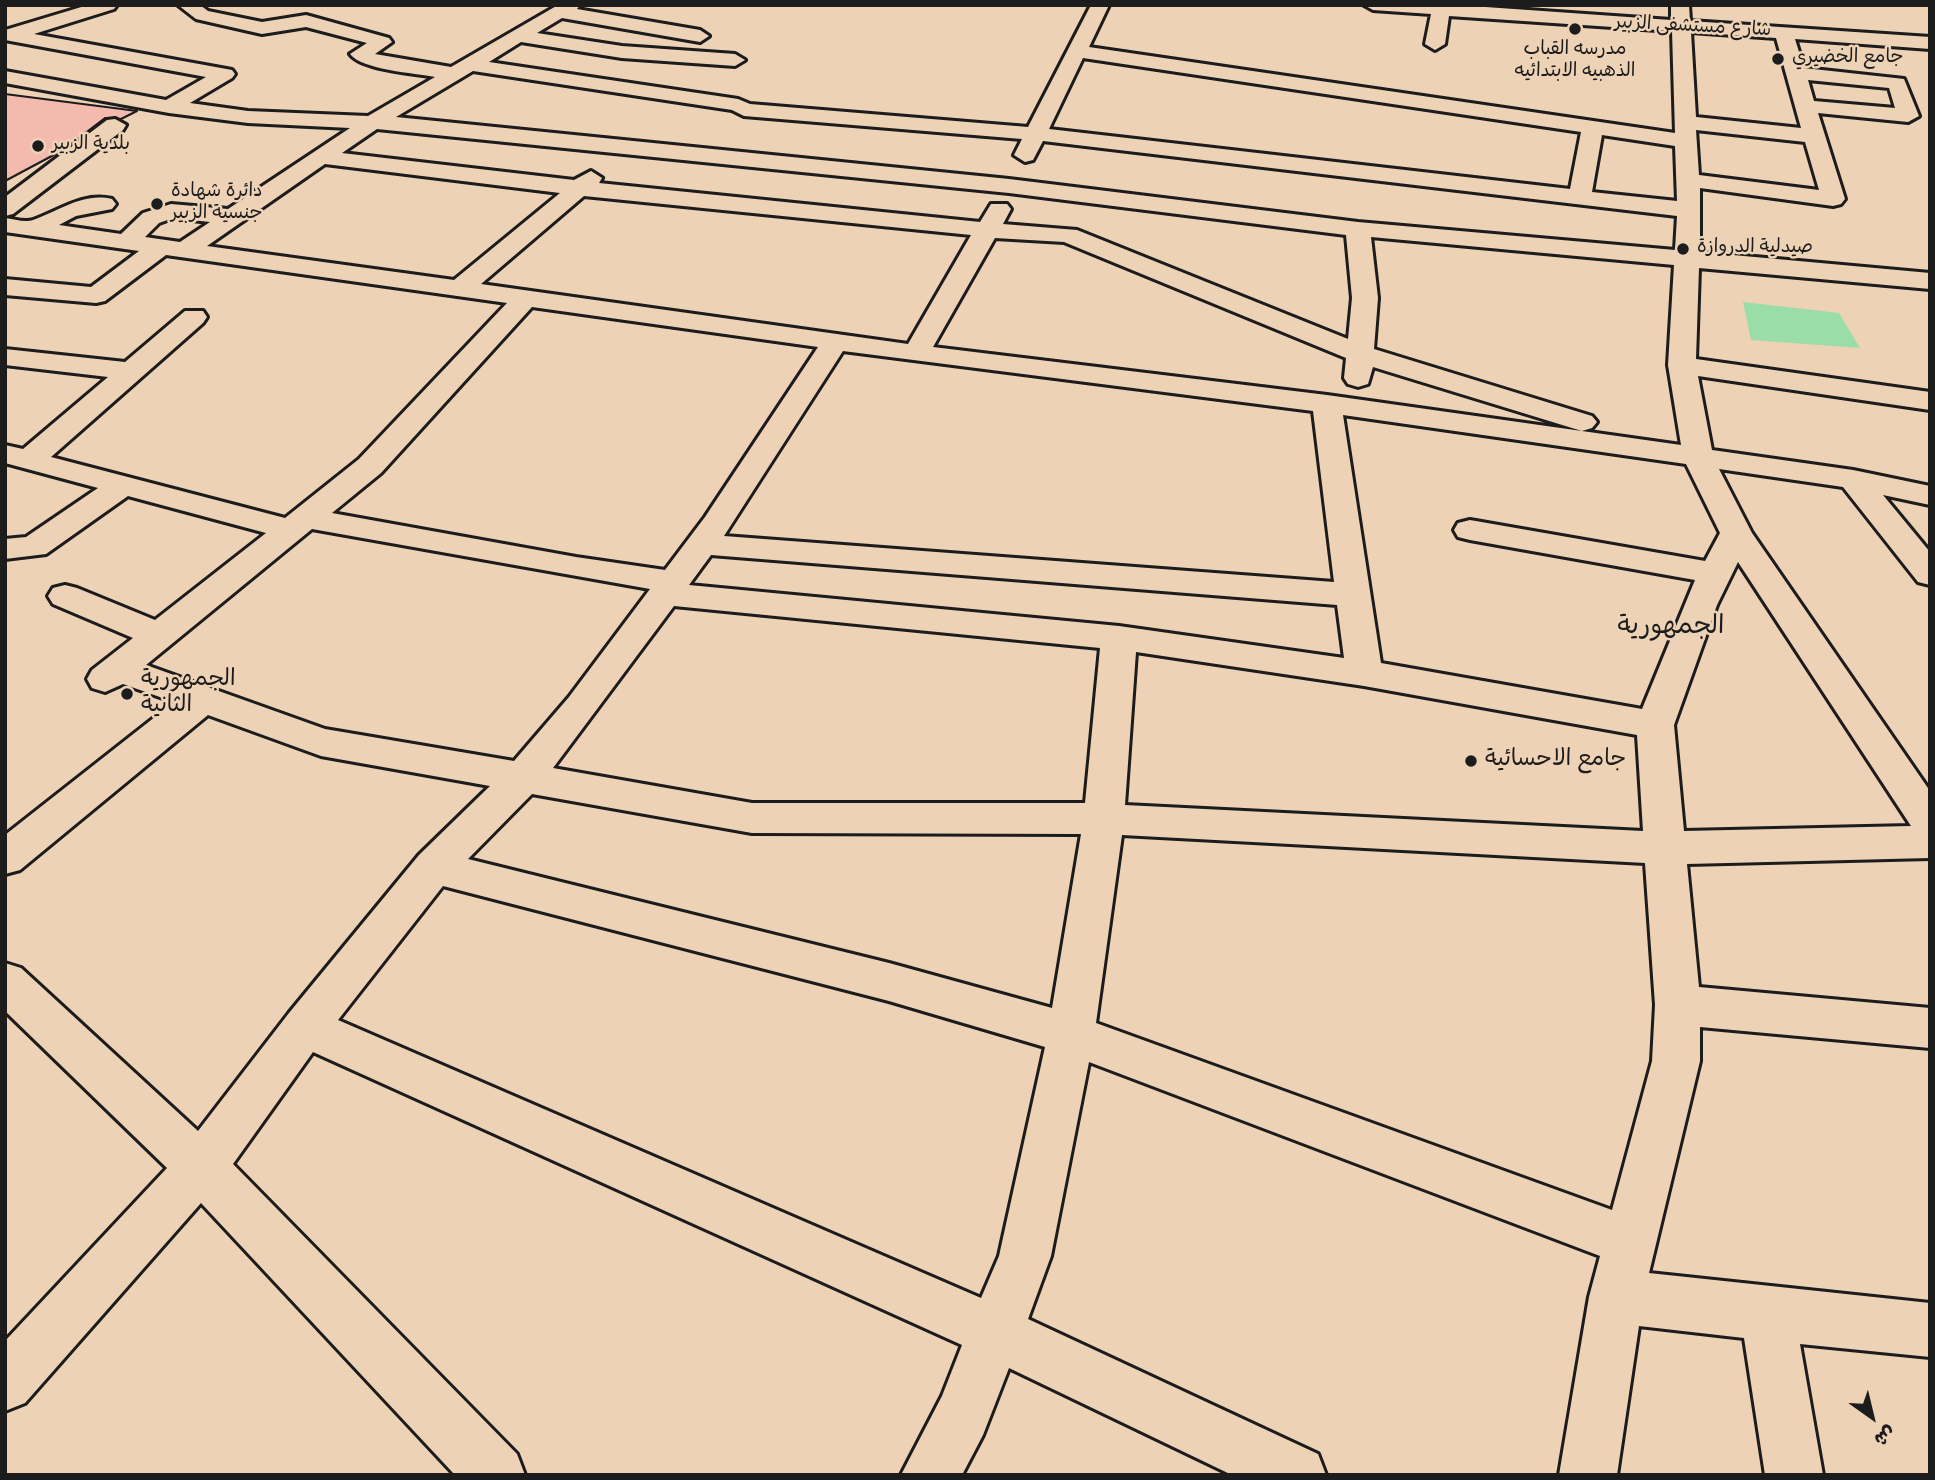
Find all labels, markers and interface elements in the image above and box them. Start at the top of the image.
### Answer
street label: شارع مستشفى الزبير [1614,13,1772,43]
marker: مدرسه القباب الذهبيه الابتدائيه [1567,21,1583,37]
place label: مدرسه القباب الذهبيه الابتدائيه [1515,40,1635,84]
place label: جامع الخضيري [1792,48,1904,70]
marker: جامع الخضيري [1770,51,1786,67]
place label: بلدية الزبير [52,135,130,157]
marker: بلدية الزبير [30,138,46,154]
place label: دائرة شهادة جنسية الزبير [171,182,262,226]
marker: دائرة شهادة جنسية الزبير [149,196,165,212]
place label: صيدلية الدروازة [1697,238,1813,260]
marker: صيدلية الدروازة [1675,241,1691,257]
district label: الجمهورية [1618,613,1724,645]
place label: الجمهورية الثانية [141,667,236,721]
marker: الجمهورية الثانية [119,686,135,702]
place label: جامع الاحسائية [1485,747,1626,775]
marker: جامع الاحسائية [1463,753,1479,769]
north arrow [1837,1382,1907,1452]
text: ش [1868,1418,1900,1452]

